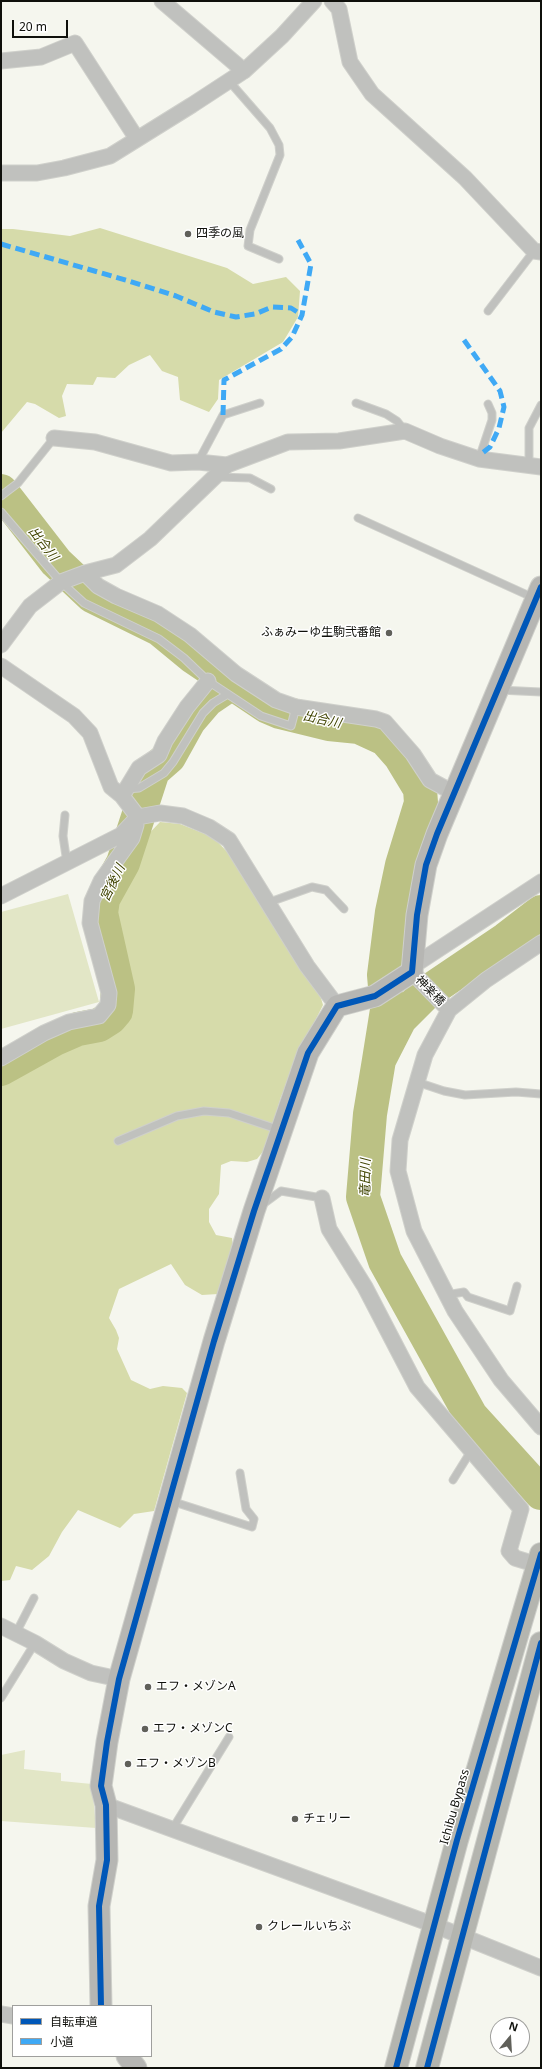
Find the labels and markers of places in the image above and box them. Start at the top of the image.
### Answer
place label: 四季の風 [196,227,244,241]
marker: 四季の風 [183,229,193,239]
place label: ふぁみーゆ生駒弐番館 [261,626,381,640]
marker: ふぁみーゆ生駒弐番館 [384,628,394,638]
place label: エフ・メゾンA [156,1680,236,1694]
marker: エフ・メゾンA [143,1682,153,1692]
place label: エフ・メゾンC [153,1722,233,1736]
marker: エフ・メゾンC [140,1724,150,1734]
place label: エフ・メゾンB [136,1757,216,1771]
marker: エフ・メゾンB [123,1759,133,1769]
place label: チェリー [303,1812,351,1826]
marker: チェリー [290,1814,300,1824]
place label: クレールいちぶ [267,1920,351,1934]
marker: クレールいちぶ [254,1922,264,1932]

